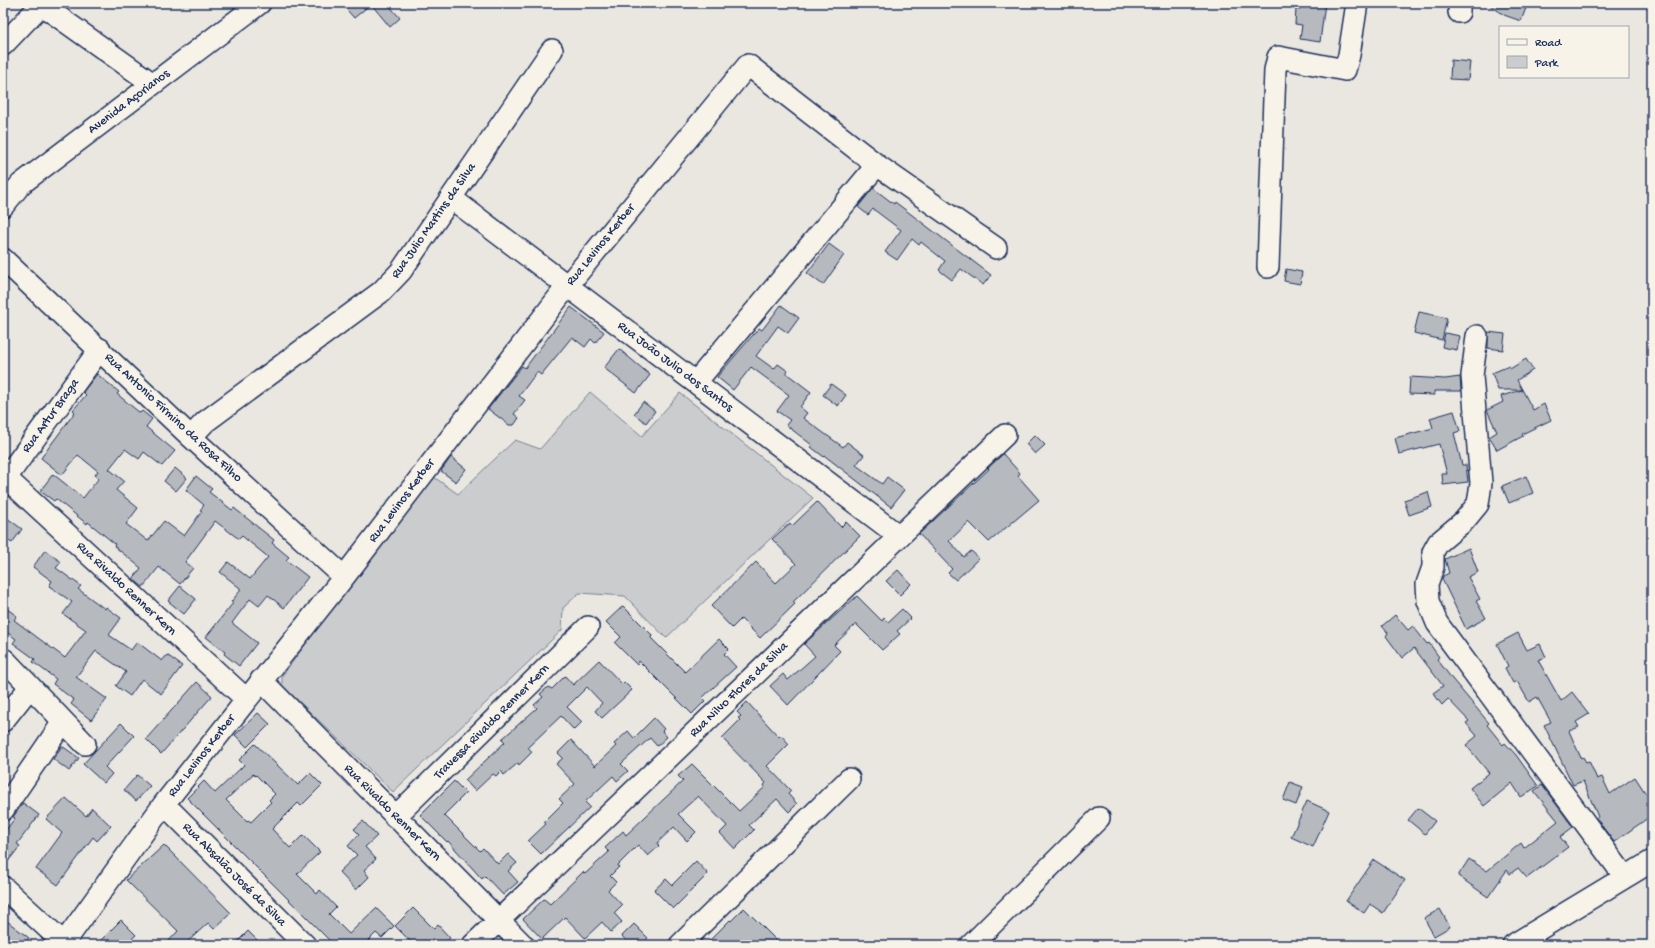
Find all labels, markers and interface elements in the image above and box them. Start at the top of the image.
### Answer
legend [1499,26,1629,78]
text: Road [1535,37,1562,51]
text: Park [1534,57,1560,71]
street label: Avenida Açorianos [85,66,174,138]
street label: Rua Julio Martins da Silva [388,160,480,282]
street label: Rua Levinos Kerber [563,200,639,289]
street label: Rua João Julio dos Santos [614,319,737,416]
street label: Rua Antonio Firmino da Rosa Filho [101,350,245,486]
street label: Rua Artur Braga [19,376,83,456]
street label: Rua Levinos Kerber [366,455,439,546]
street label: Rua Rivaldo Renner Kern [73,539,180,640]
street label: Rua Nilvo Flores da Silva [687,639,792,741]
street label: Travessa Rivaldo Renner Kern [431,661,553,783]
street label: Rua Levinos Kerber [165,711,240,800]
street label: Rua Rivaldo Renner Kern [340,761,444,865]
street label: Rua Absalão José da Silva [179,820,290,931]

